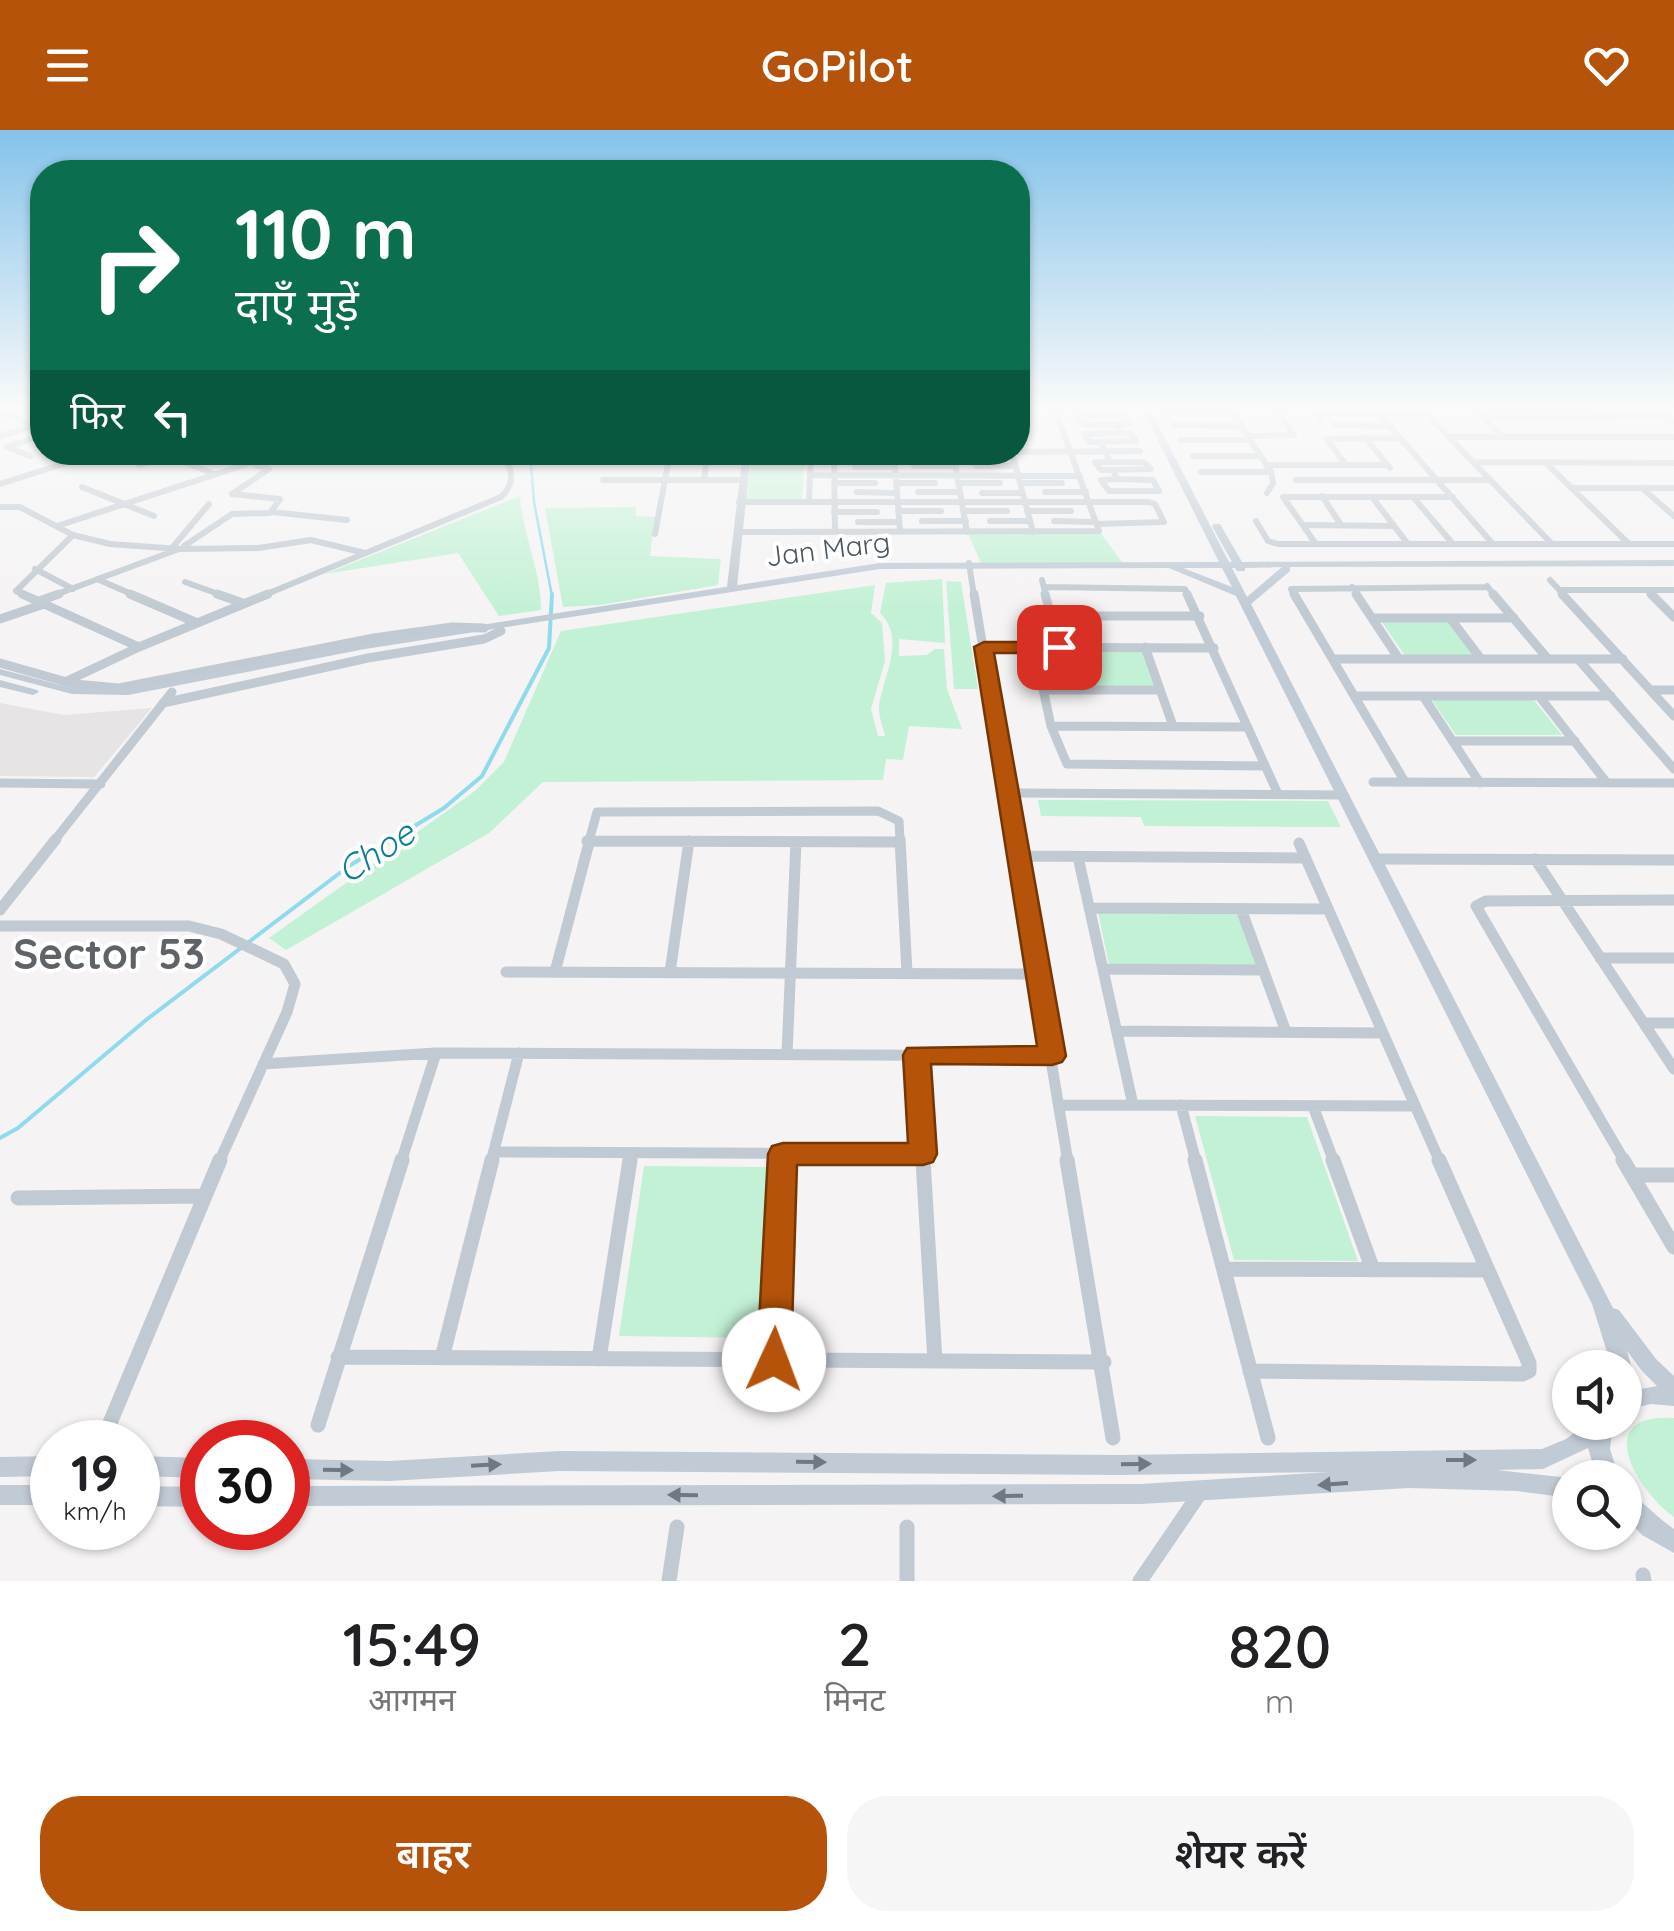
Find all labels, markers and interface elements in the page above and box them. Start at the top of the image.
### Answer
text: GoPilot [761,37,913,93]
icon: menu [40,38,95,93]
icon: heart [1579,38,1634,93]
text: 110 m [235,189,417,277]
icon: right [70,200,200,330]
text: दाएँ मुड़ें [235,276,359,332]
icon: left [145,390,200,445]
text: फिर [70,391,125,439]
street label: Jan Marg [764,524,892,573]
pin [1017,605,1102,690]
icon: arrive [1032,620,1087,675]
water label: Choe [328,809,424,892]
district label: Sector 53 [13,927,205,980]
position arrow [722,1308,826,1412]
map controls [1552,1350,1642,1550]
button: sound [1552,1350,1642,1440]
speed limit sign: 30 [180,1420,310,1550]
text: 19 [71,1441,119,1504]
one-way arrow [1445,1452,1477,1468]
one-way arrow [795,1454,827,1470]
one-way arrow [1120,1456,1152,1472]
one-way arrow [471,1457,502,1473]
button: search [1552,1460,1642,1550]
one-way arrow [323,1462,355,1478]
one-way arrow [1317,1476,1349,1492]
one-way arrow [667,1487,699,1503]
one-way arrow [992,1488,1024,1504]
text: km/h [63,1495,127,1526]
text: 15:49 [343,1606,481,1681]
text: 2 [838,1606,872,1681]
text: 820 [1228,1608,1331,1683]
text: आगमन [368,1679,456,1719]
text: मिनट [824,1679,885,1719]
text: m [1265,1681,1294,1721]
button: बाहर [40,1796,827,1911]
button: शेयर करें [847,1796,1634,1911]

